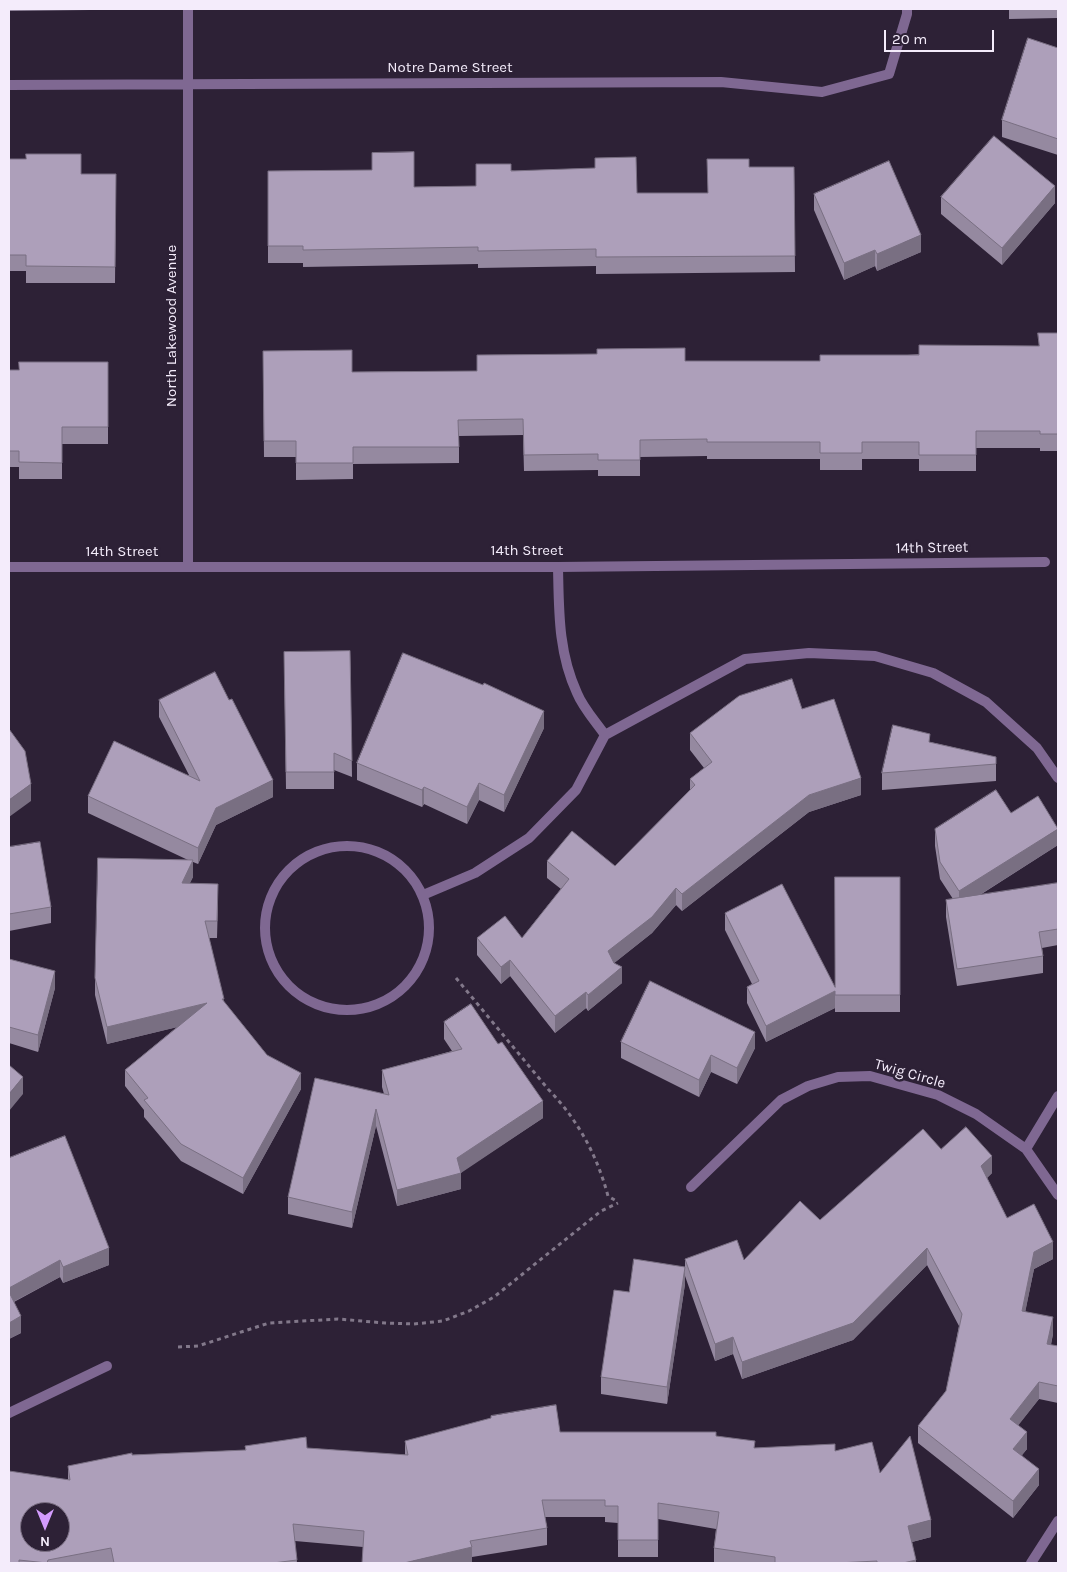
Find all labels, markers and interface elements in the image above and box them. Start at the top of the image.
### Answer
scale bar [887,20,997,52]
text: 20 m [892,30,927,48]
street label: Notre Dame Street [387,59,513,77]
street label: North Lakewood Avenue [163,245,181,407]
street label: 14th Street [895,538,969,558]
street label: 14th Street [491,542,563,560]
street label: 14th Street [86,543,158,561]
street label: Twig Circle [872,1055,948,1093]
north arrow [20,1502,70,1552]
text: N [40,1533,50,1550]

